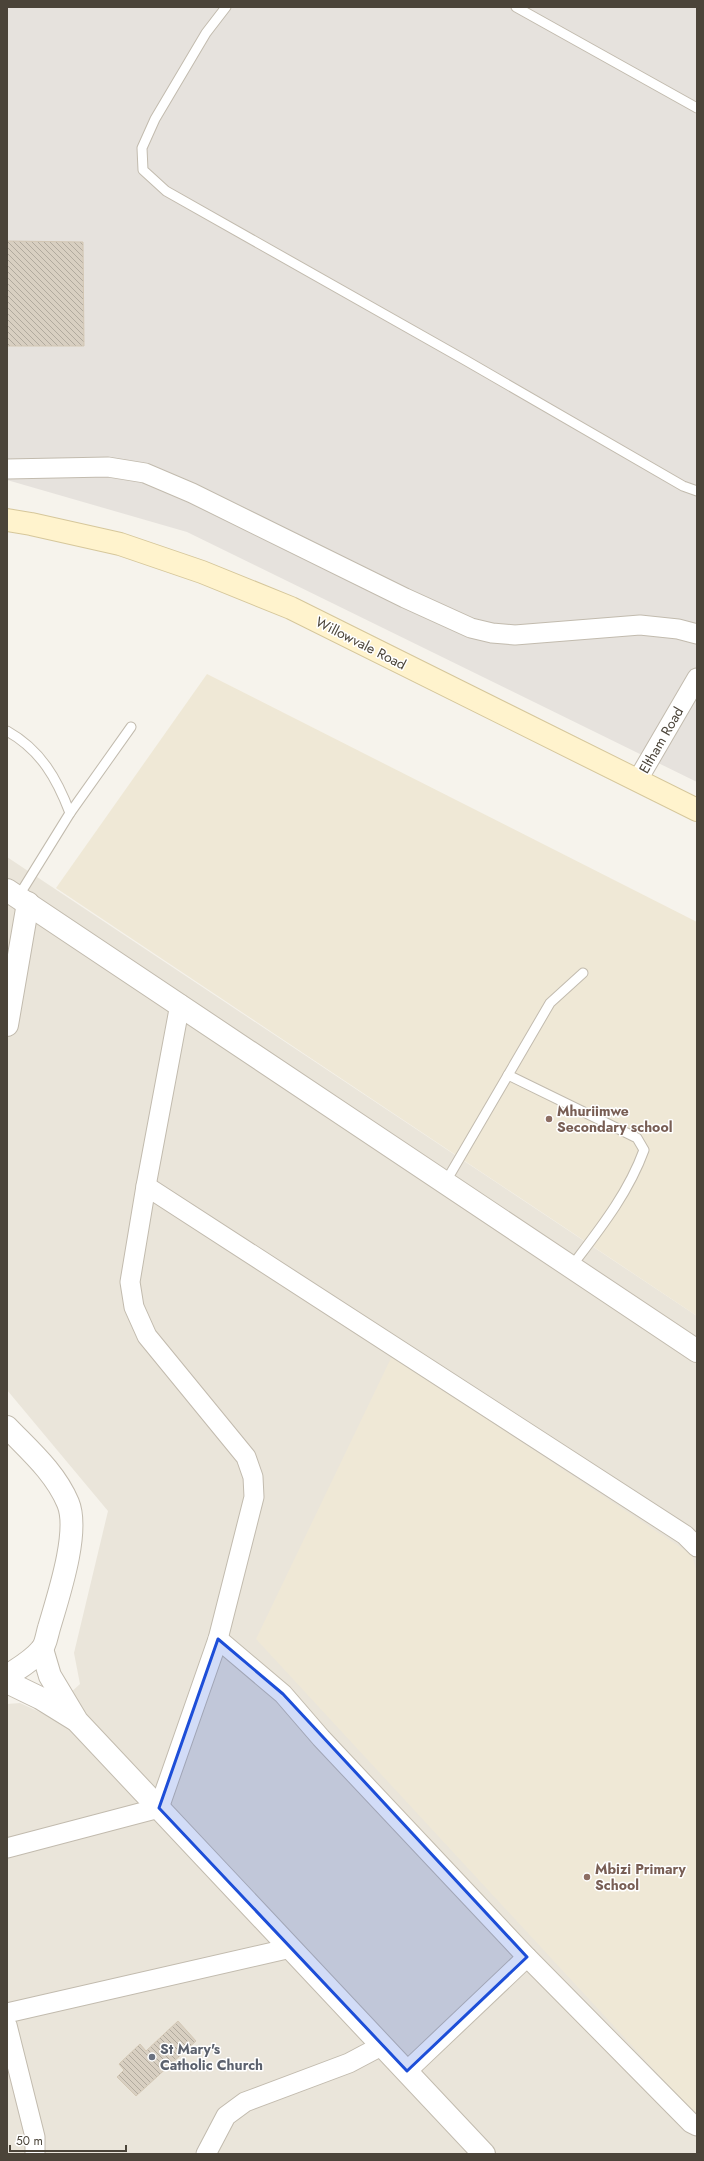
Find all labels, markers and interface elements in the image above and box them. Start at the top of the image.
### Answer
street label: Willowvale Road [312,612,410,674]
street label: Eltham Road [634,703,688,777]
place label: Mhuriimwe Secondary school [557,1101,672,1137]
marker: Mhuriimwe Secondary school [544,1114,554,1124]
place label: Mbizi Primary School [595,1859,687,1895]
marker: Mbizi Primary School [582,1872,592,1882]
place label: St Mary's Catholic Church [160,2039,263,2075]
marker: St Mary's Catholic Church [147,2052,157,2062]
scale bar [10,2127,126,2153]
text: 50 m [16,2132,43,2150]

